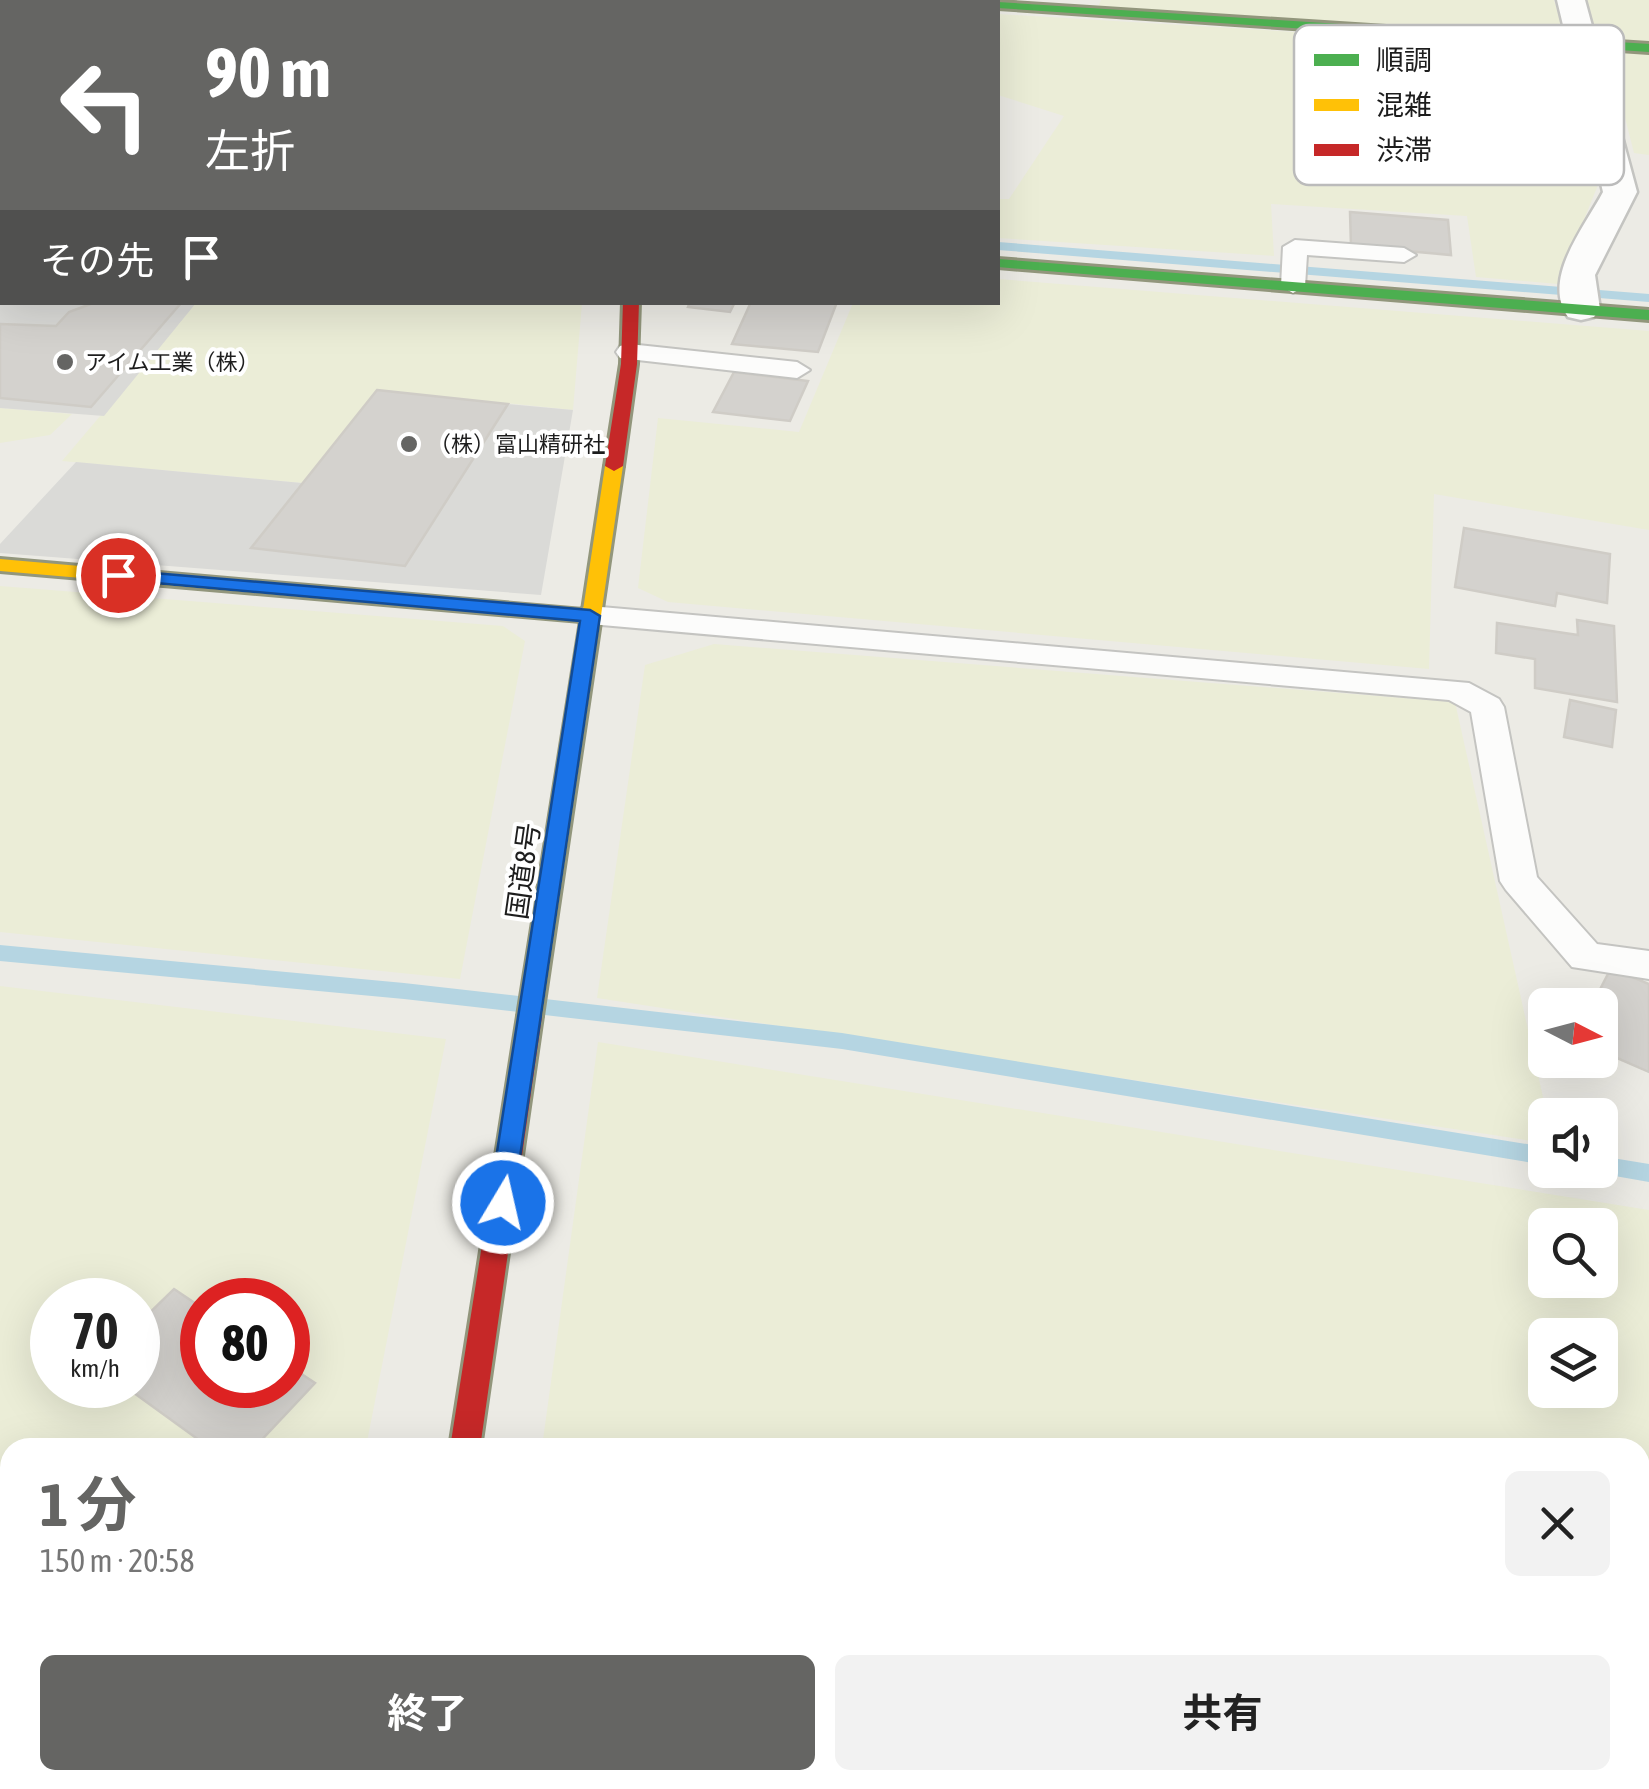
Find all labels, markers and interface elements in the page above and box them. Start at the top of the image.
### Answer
legend [1294,25,1624,185]
text: 90 m [205,32,331,112]
icon: left [40,40,170,170]
text: 順調 [1376,44,1432,76]
text: 混雑 [1376,89,1432,121]
text: 左折 [205,125,295,177]
text: 渋滞 [1376,134,1432,166]
icon: arrive [174,230,229,285]
text: その先 [40,239,154,282]
place label: アイム工業（株） [85,349,259,375]
marker: アイム工業（株） [54,351,76,373]
place label: （株）富山精研社 [429,431,605,457]
marker: （株）富山精研社 [398,433,420,455]
pin [76,533,161,618]
icon: arrive [91,548,146,603]
street label: 国道8号 [500,821,546,921]
north arrow [1528,988,1618,1078]
map controls [1528,988,1618,1408]
button: sound [1528,1098,1618,1188]
position arrow [451,1151,555,1255]
button: search [1528,1208,1618,1298]
speed limit sign: 80 [180,1278,310,1408]
text: 70 [71,1302,118,1360]
button: layers [1528,1318,1618,1408]
text: km/h [70,1354,120,1382]
text: 1 分 [40,1470,136,1539]
button: close [1505,1471,1610,1576]
text: 150 m · 20:58 [40,1542,195,1579]
button: 終了 [40,1655,815,1770]
button: 共有 [835,1655,1610,1770]

